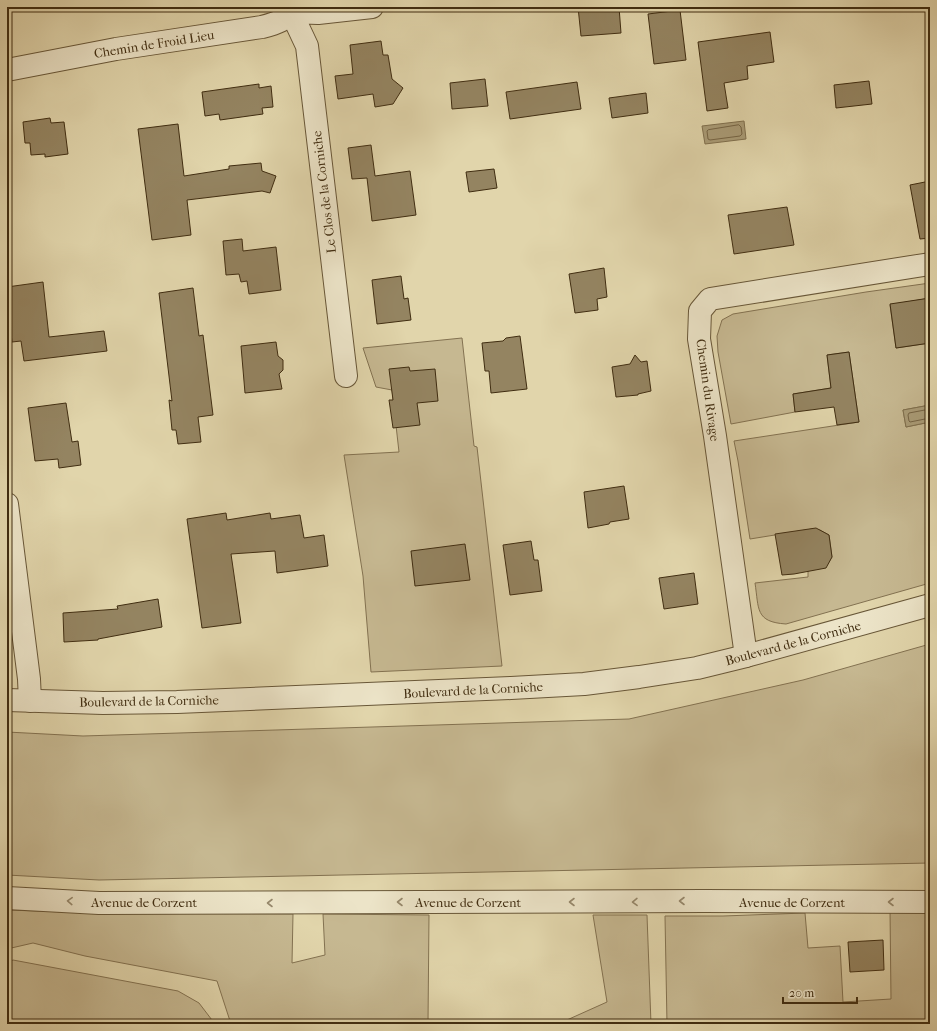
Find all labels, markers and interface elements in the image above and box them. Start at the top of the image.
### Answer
street label: Chemin de Froid Lieu [93,27,216,61]
street label: Le Clos de la Corniche [309,129,339,254]
street label: Chemin du Rivage [693,338,723,443]
street label: Boulevard de la Corniche [724,618,863,668]
street label: Boulevard de la Corniche [403,679,544,701]
street label: Boulevard de la Corniche [79,692,220,710]
street label: Avenue de Corzent [90,895,197,910]
street label: Avenue de Corzent [414,895,521,910]
street label: Avenue de Corzent [738,895,845,910]
one-way arrow [67,897,73,906]
one-way arrow [679,897,685,905]
one-way arrow [397,898,403,906]
one-way arrow [569,898,575,906]
one-way arrow [632,898,638,906]
one-way arrow [888,898,894,906]
one-way arrow [267,899,273,907]
scale bar [783,979,857,1005]
text: 20 m [789,986,814,1000]

